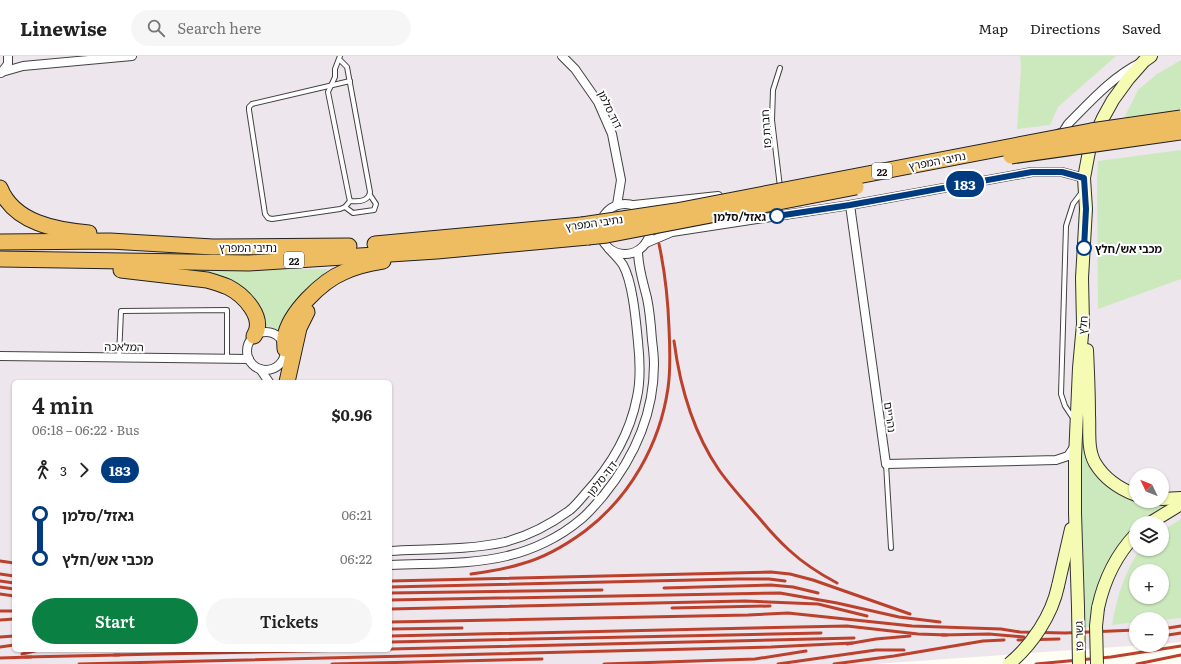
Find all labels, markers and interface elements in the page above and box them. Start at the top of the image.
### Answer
search box [131,10,411,46]
text: Linewise [20,14,107,42]
text: Search here [177,16,261,39]
icon: search [145,17,167,39]
text: Map [978,18,1008,38]
text: Directions [1030,18,1100,38]
text: Saved [1122,18,1161,38]
street label: דוד סלמן [595,87,627,131]
street label: חברת פז [756,109,774,149]
street label: נתיבי המפרץ [907,147,967,173]
road number: 22 [872,163,892,179]
line badge: 183 [942,171,988,197]
text: 183 [954,174,976,194]
place label: גאזל/סלמן [713,208,766,224]
marker: גאזל/סלמן [769,208,785,224]
street label: נתיבי המפרץ [564,210,624,234]
street label: נתיבי המפרץ [219,239,277,255]
marker: מכבי אש/חלץ [1076,240,1092,256]
place label: מכבי אש/חלץ [1095,240,1162,256]
road number: 22 [284,252,304,268]
street label: חלץ [1073,315,1091,335]
street label: המלאכה [104,338,144,354]
text: 4 min [32,388,94,421]
street label: נהריים [881,401,901,433]
text: $0.96 [331,403,372,426]
text: 06:18 – 06:22 · Bus [32,420,139,439]
street label: דוד סלמן [582,457,620,499]
icon: walk [32,459,54,481]
icon: forward [73,459,95,481]
text: 183 [109,460,131,480]
text: 3 [60,461,67,480]
north arrow [1129,468,1169,508]
map controls [1129,468,1169,652]
text: גאזל/סלמן [62,503,134,526]
text: 06:21 [341,505,372,524]
button: layers [1129,516,1169,556]
text: מכבי אש/חלץ [62,547,154,570]
text: 06:22 [340,549,372,568]
button: + [1129,564,1169,604]
button: Start [32,598,198,644]
button: Tickets [206,598,372,644]
button: − [1129,612,1169,652]
street label: גשר פז [1070,621,1086,651]

